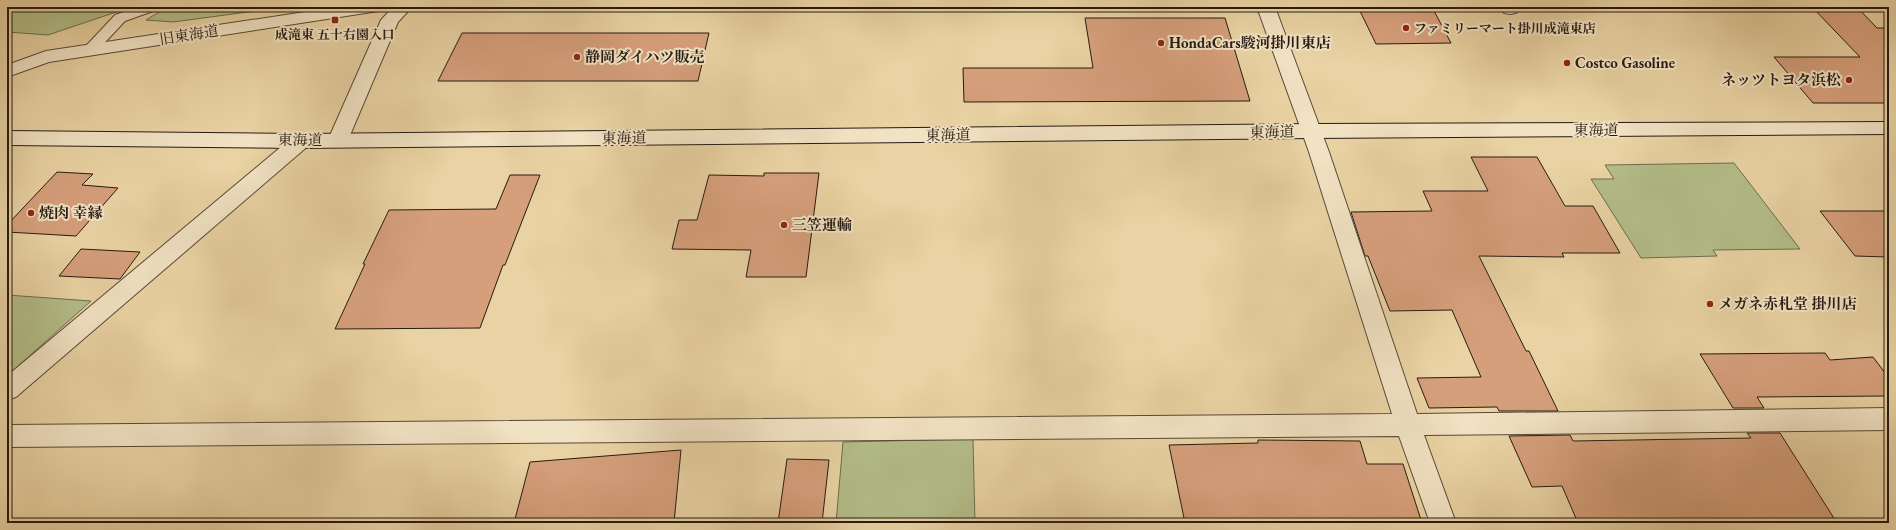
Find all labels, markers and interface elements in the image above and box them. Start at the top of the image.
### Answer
marker: 成滝東 五十右園入口 [330,15,340,25]
street label: 旧東海道 [158,20,220,49]
place label: ファミリーマート掛川成滝東店 [1414,20,1596,37]
marker: ファミリーマート掛川成滝東店 [1401,23,1411,33]
place label: 成滝東 五十右園入口 [275,26,395,43]
place label: HondaCars駿河掛川東店 [1169,33,1331,52]
marker: HondaCars駿河掛川東店 [1156,38,1166,48]
place label: 静岡ダイハツ販売 [585,47,704,66]
marker: 静岡ダイハツ販売 [572,52,582,62]
place label: Costco Gasoline [1575,53,1675,72]
marker: Costco Gasoline [1562,58,1572,68]
place label: ネッツトヨタ浜松 [1721,70,1841,89]
marker: ネッツトヨタ浜松 [1844,75,1854,85]
street label: 東海道 [1573,120,1619,139]
street label: 東海道 [1249,122,1295,141]
street label: 東海道 [925,125,971,144]
street label: 東海道 [601,128,647,147]
street label: 東海道 [277,130,323,149]
place label: 焼肉 幸縁 [39,203,103,222]
marker: 焼肉 幸縁 [26,208,36,218]
place label: 三笠運輸 [792,215,852,234]
marker: 三笠運輸 [779,220,789,230]
place label: メガネ赤札堂 掛川店 [1718,294,1857,313]
marker: メガネ赤札堂 掛川店 [1705,299,1715,309]

